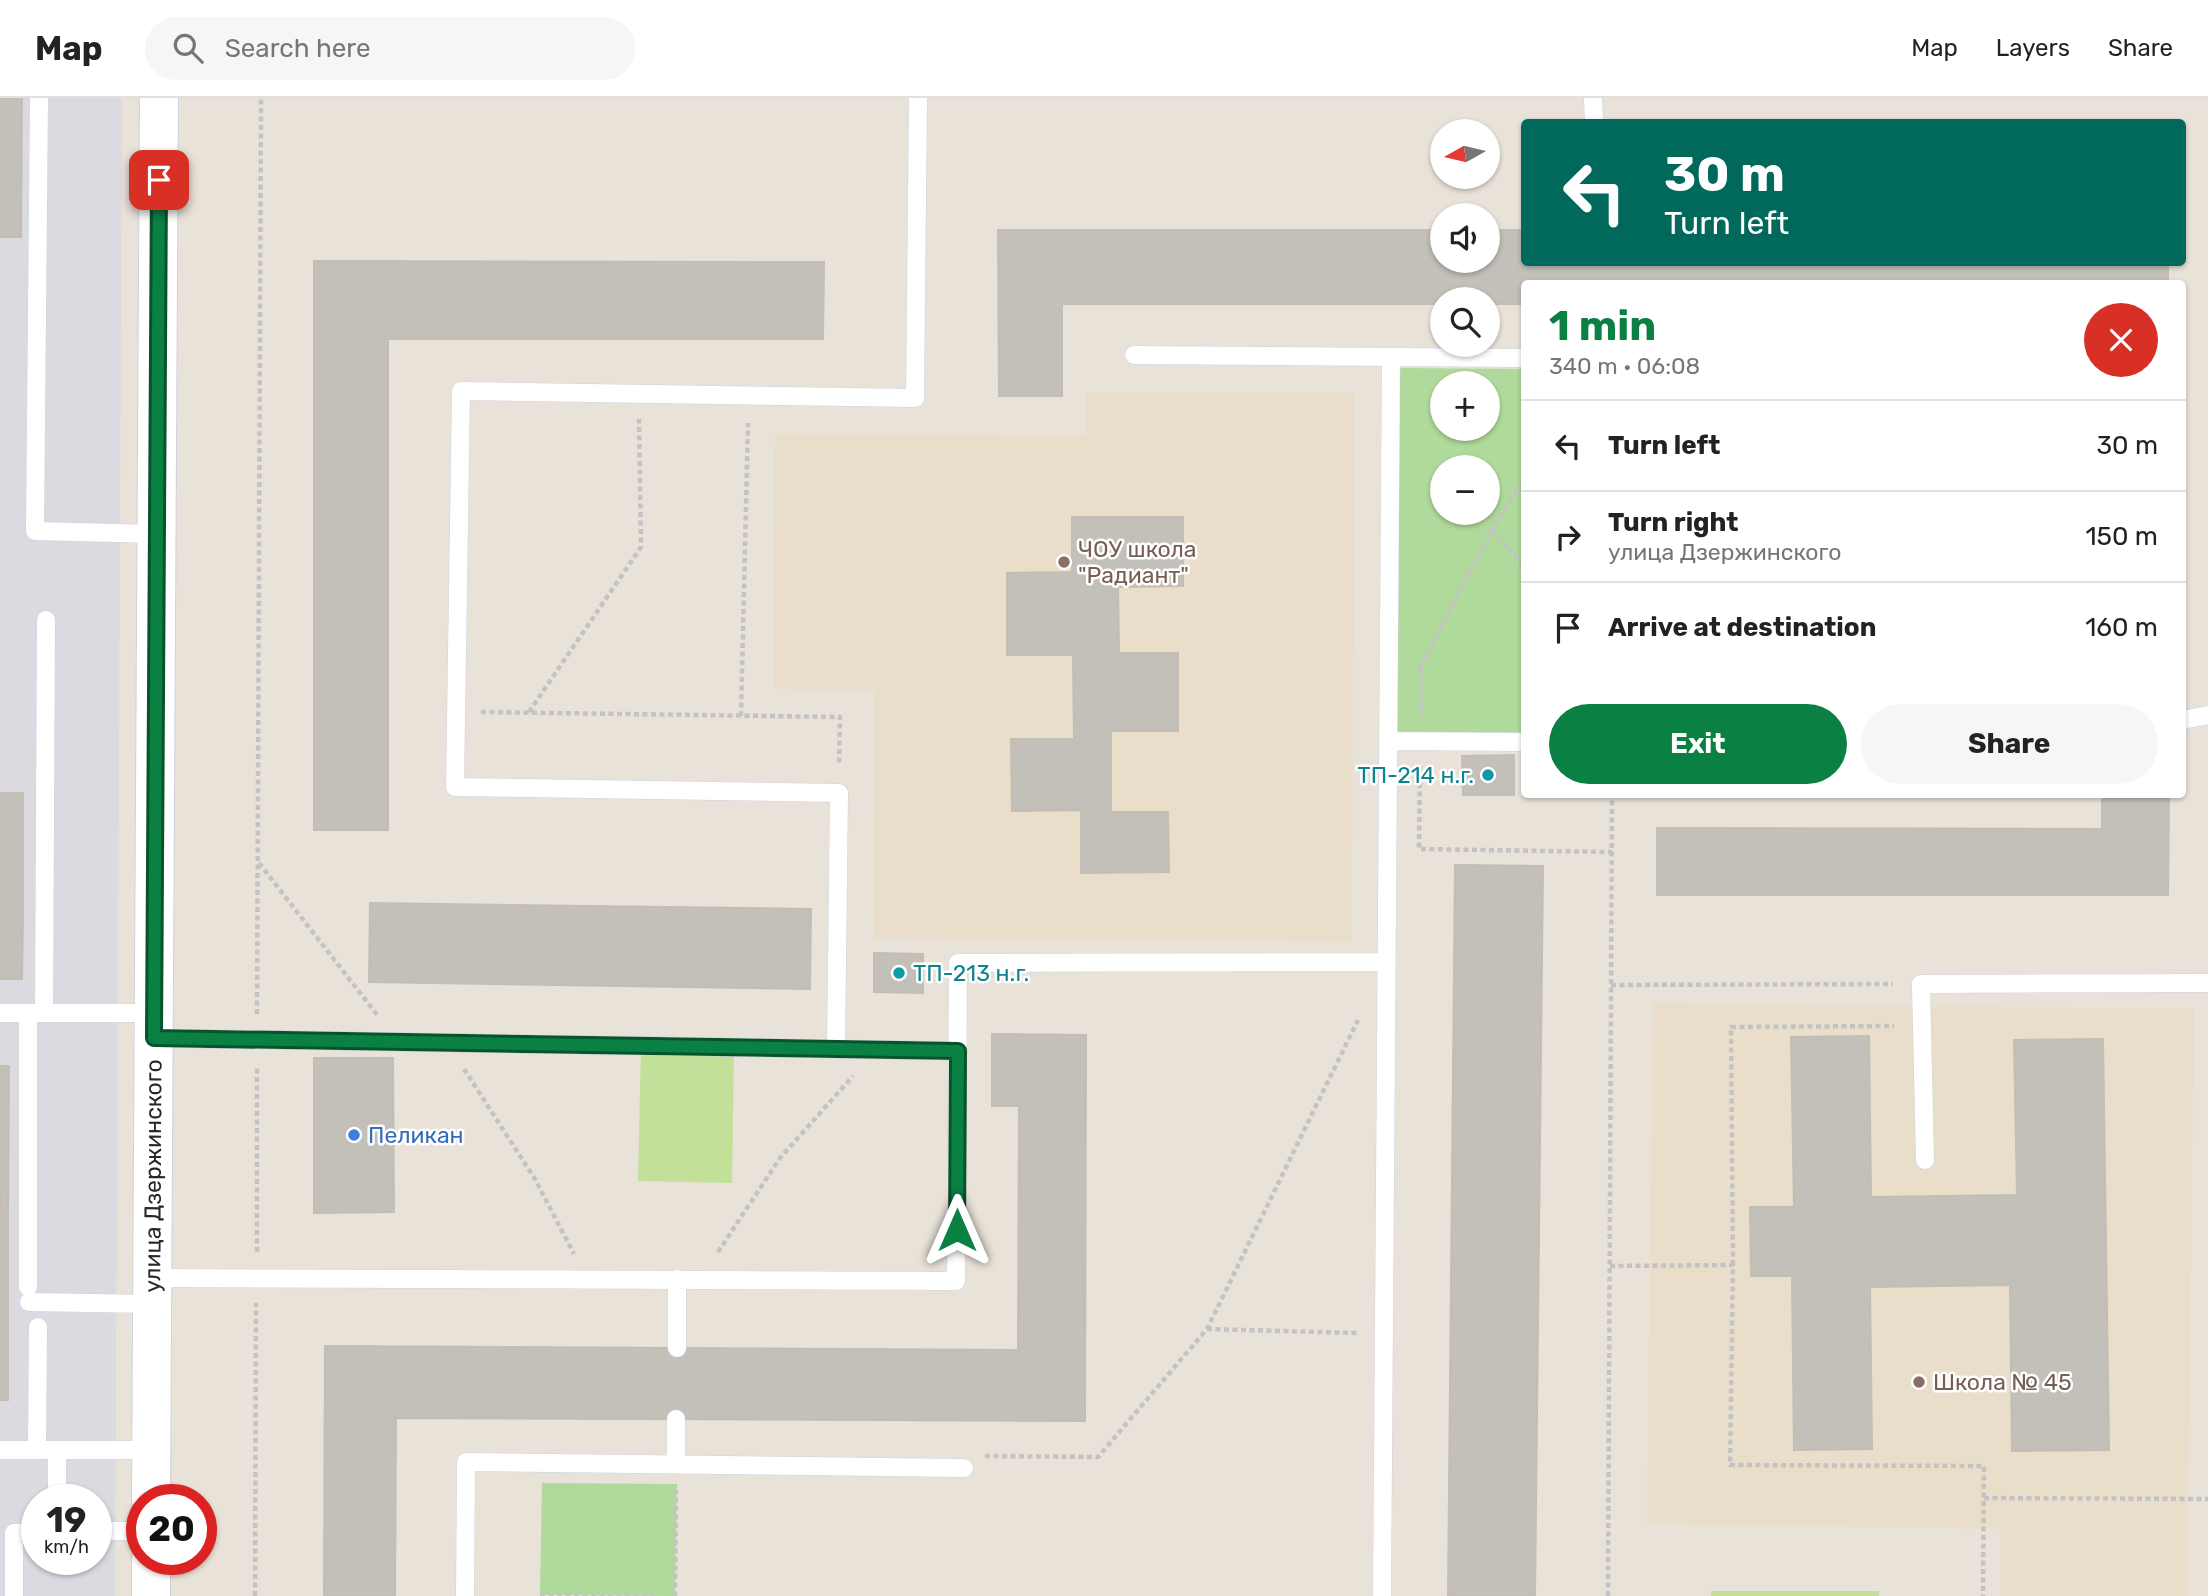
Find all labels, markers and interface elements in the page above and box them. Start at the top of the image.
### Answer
search box [145,17,635,80]
text: Map [35,29,103,68]
icon: search [169,29,207,67]
text: Search here [225,33,370,64]
text: Map [1911,34,1958,62]
text: Layers [1996,34,2070,62]
text: Share [2108,34,2173,62]
north arrow [1430,119,1500,189]
map controls [1430,119,1500,525]
text: 30 m [1664,145,1785,203]
icon: left [1549,147,1640,238]
pin [129,150,189,210]
icon: arrive [140,161,178,199]
button: sound [1430,203,1500,273]
text: Turn left [1664,204,1789,242]
button: search [1430,287,1500,357]
text: 1 min [1549,301,1656,351]
button: close [2084,303,2158,377]
text: 340 m · 06:08 [1549,352,1700,380]
button: + [1430,371,1500,441]
icon: left [1549,427,1587,465]
text: Turn left [1608,430,1720,461]
text: 30 m [2096,430,2158,461]
button: − [1430,455,1500,525]
text: Turn right [1608,507,1738,538]
icon: right [1549,518,1587,556]
text: 150 m [2085,521,2158,552]
place label: ЧОУ школа "Радиант" [1078,535,1197,589]
text: улица Дзержинского [1608,538,1841,566]
marker: ЧОУ школа "Радиант" [1056,554,1072,570]
icon: arrive [1549,609,1587,647]
text: Arrive at destination [1608,612,1876,643]
text: 160 m [2085,612,2158,643]
button: Exit [1549,704,1847,784]
button: Share [1861,704,2158,784]
place label: ТП-214 н.г. [1357,761,1474,789]
marker: ТП-214 н.г. [1480,767,1496,783]
place label: ТП-213 н.г. [913,959,1029,987]
marker: ТП-213 н.г. [891,965,907,981]
street label: улица Дзержинского [138,1059,168,1293]
place label: Пеликан [368,1121,464,1149]
marker: Пеликан [346,1127,362,1143]
position arrow [920,1193,994,1267]
place label: Школа № 45 [1933,1368,2072,1396]
marker: Школа № 45 [1911,1374,1927,1390]
speed limit sign: 20 [126,1484,217,1575]
text: 19 [47,1499,86,1541]
text: km/h [44,1536,89,1558]

